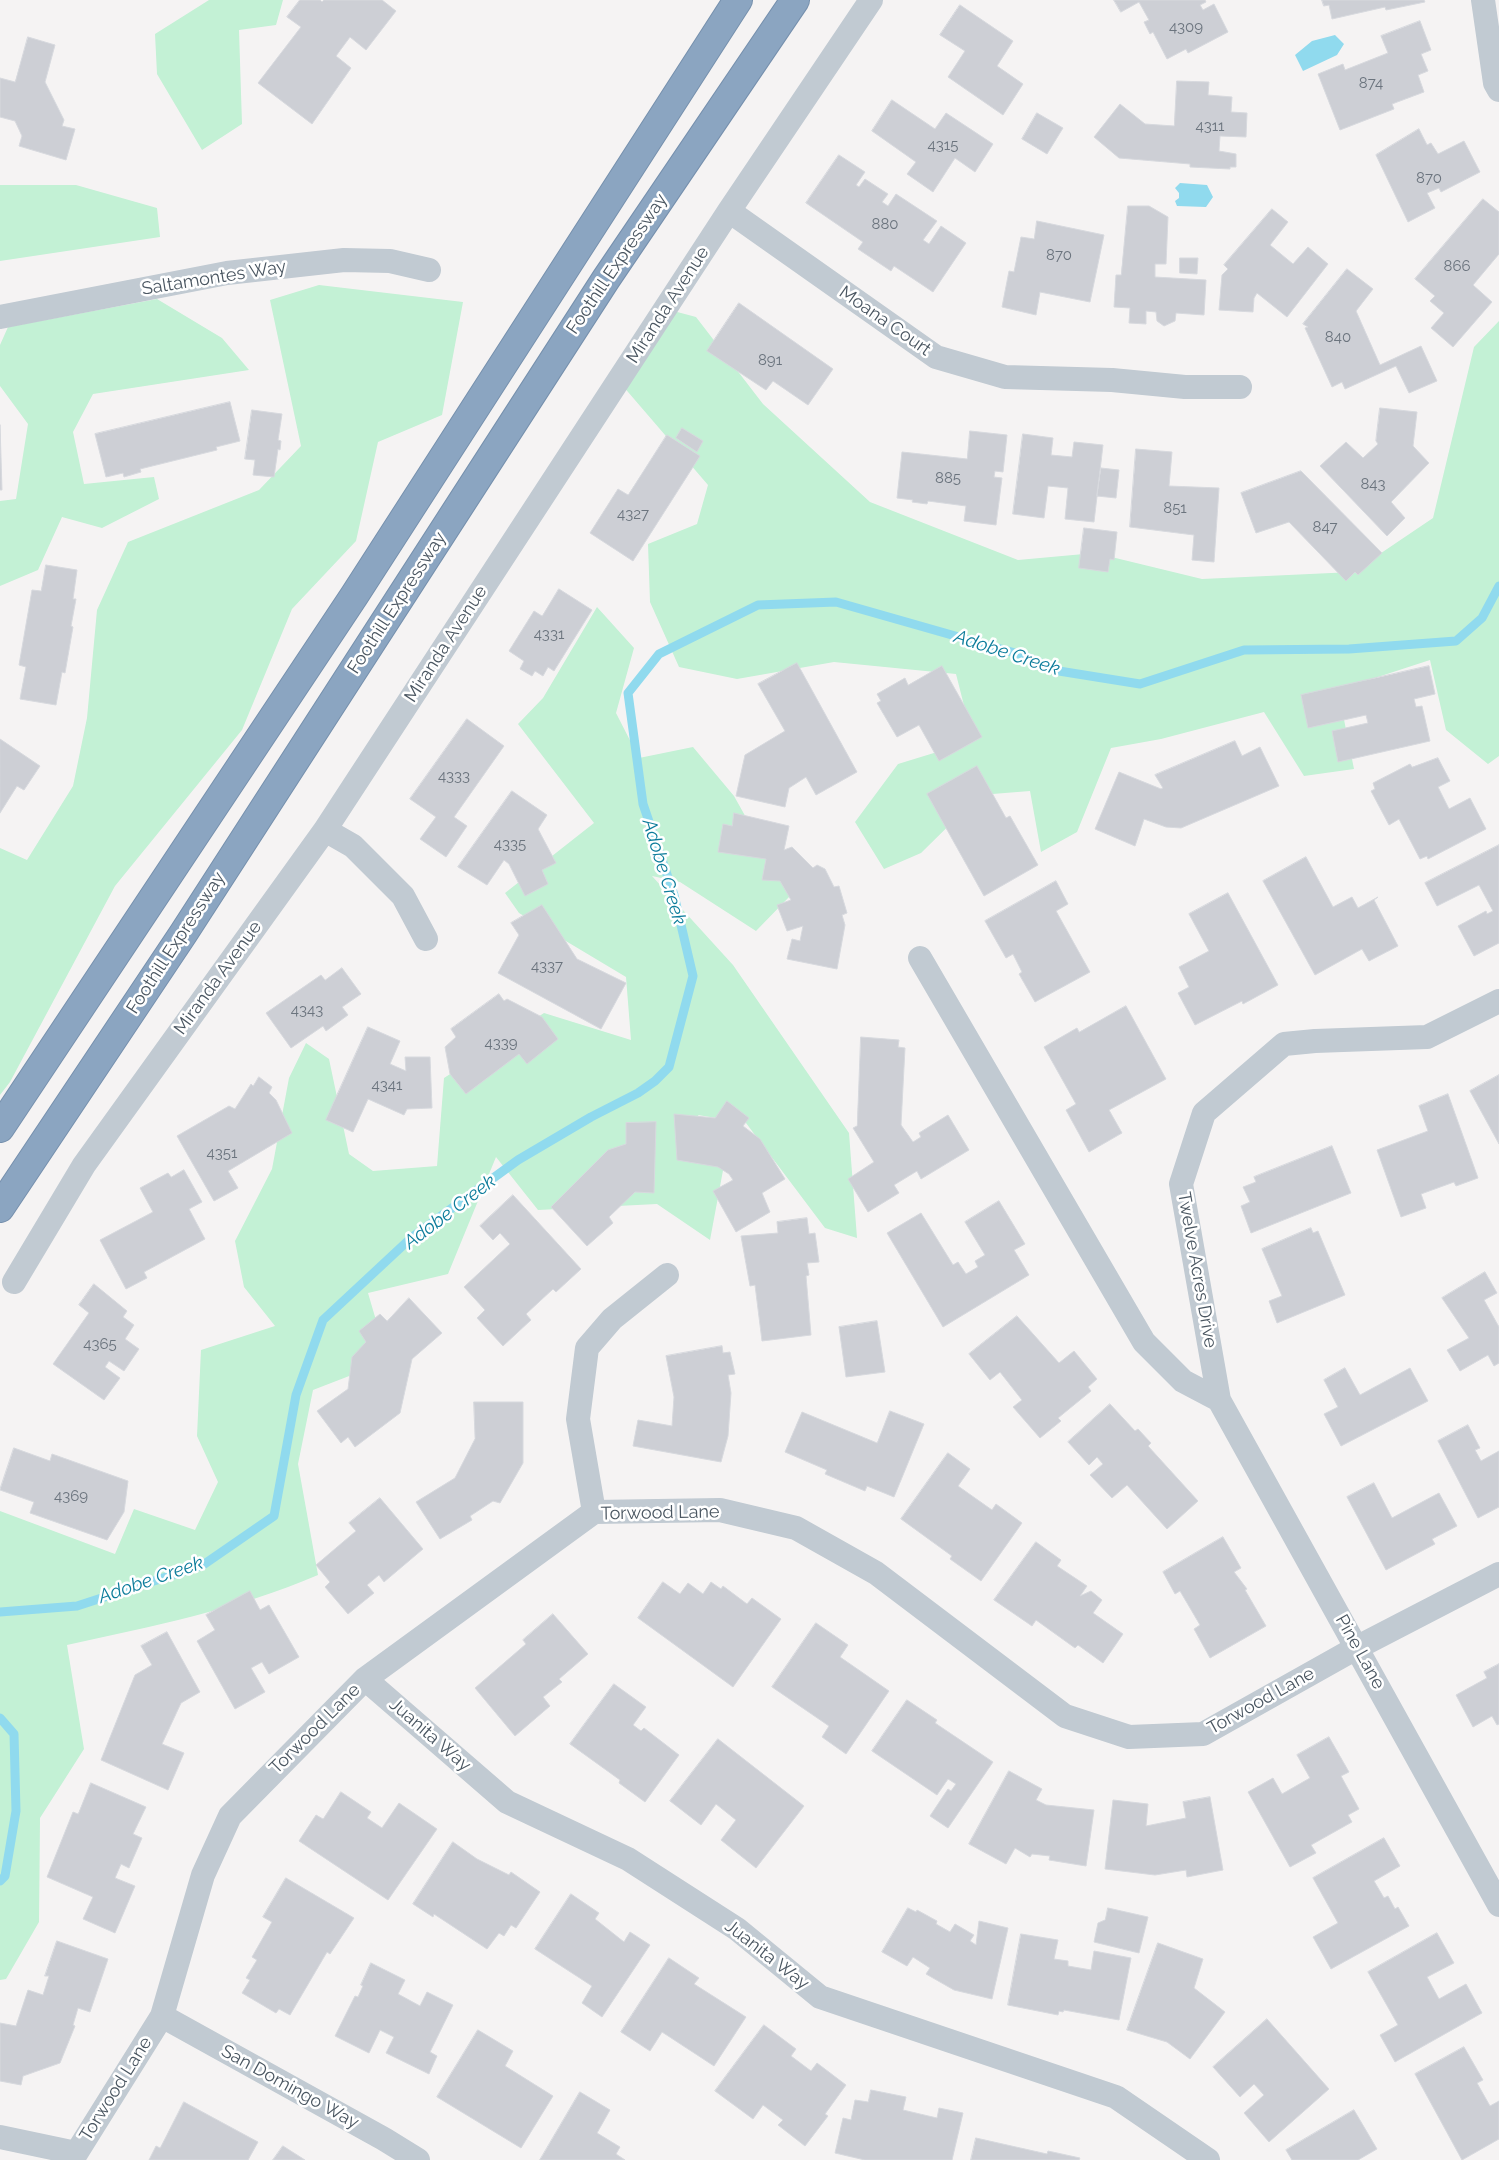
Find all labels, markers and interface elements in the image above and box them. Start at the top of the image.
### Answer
house number: 4309 [1169,18,1203,36]
house number: 874 [1359,74,1383,92]
house number: 4311 [1195,117,1225,135]
house number: 4315 [928,136,958,154]
house number: 870 [1416,169,1442,187]
street label: Foothill Expressway [562,190,672,338]
house number: 880 [872,215,898,233]
street label: Miranda Avenue [622,242,714,368]
house number: 870 [1046,246,1072,264]
street label: Saltamontes Way [140,256,288,300]
house number: 866 [1444,257,1470,275]
street label: Moana Court [835,281,935,361]
house number: 840 [1325,328,1351,346]
house number: 891 [758,351,782,369]
house number: 885 [935,469,961,487]
house number: 843 [1360,475,1386,493]
house number: 851 [1163,499,1187,517]
house number: 4327 [617,505,649,523]
house number: 847 [1312,518,1338,536]
street label: Foothill Expressway [343,528,451,678]
street label: Miranda Avenue [400,581,492,707]
house number: 4331 [534,625,564,643]
water label: Adobe Creek [951,625,1063,681]
house number: 4333 [438,767,470,785]
water label: Adobe Creek [637,816,691,928]
house number: 4335 [494,835,526,853]
street label: Foothill Expressway [122,868,230,1018]
street label: Miranda Avenue [170,917,266,1039]
house number: 4337 [531,957,563,975]
house number: 4343 [291,1001,323,1019]
house number: 4339 [485,1034,517,1052]
house number: 4341 [372,1076,402,1094]
house number: 4351 [207,1144,237,1162]
water label: Adobe Creek [399,1170,501,1254]
street label: Twelve Acres Drive [1173,1190,1221,1350]
house number: 4365 [83,1335,117,1353]
house number: 4369 [54,1487,88,1505]
street label: Torwood Lane [600,1501,720,1525]
water label: Adobe Creek [95,1551,207,1609]
street label: Pine Lane [1331,1611,1389,1693]
street label: Torwood Lane [1204,1663,1318,1739]
street label: Torwood Lane [265,1679,365,1779]
street label: Juanita Way [385,1694,475,1776]
street label: Juanita Way [721,1915,813,1995]
street label: Torwood Lane [75,2033,157,2145]
street label: San Domingo Way [217,2040,363,2134]

